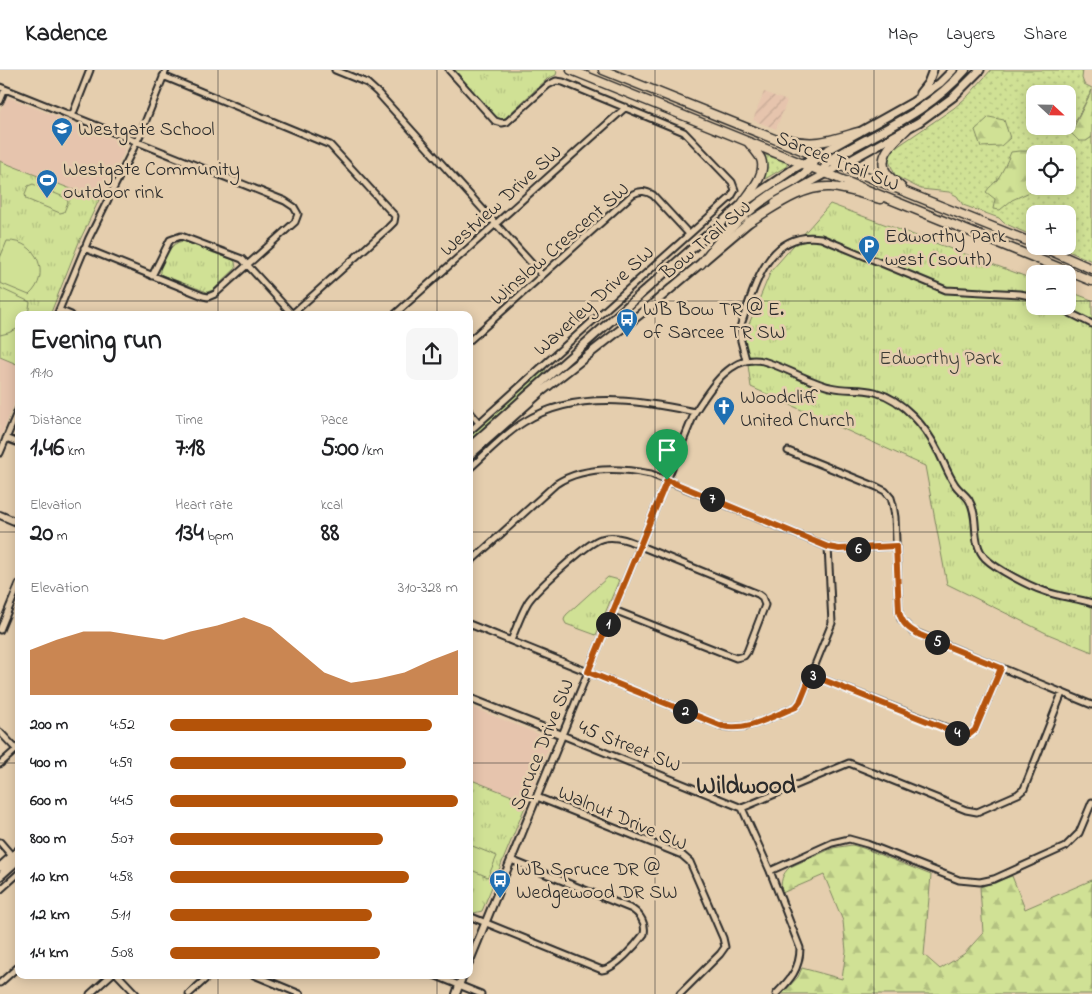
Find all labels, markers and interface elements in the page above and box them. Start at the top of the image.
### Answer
text: Kadence [25,17,107,52]
text: Map [888,22,918,48]
text: Layers [946,22,996,48]
text: Share [1024,22,1067,48]
north arrow [1026,85,1076,135]
map controls [1026,85,1076,315]
school or university icon: Westgate School [50,116,74,147]
place label: Westgate School [78,116,215,146]
street label: Sarcee Trail SW [771,124,903,200]
street label: Westview Drive SW [434,139,569,264]
button: locate [1026,145,1076,195]
place label: Westgate Community outdoor rink [63,156,240,208]
sports icon: Westgate Community outdoor rink [35,168,59,199]
street label: Winslow Crescent SW [485,176,637,314]
street label: Bow Trail SW [654,194,758,288]
button: + [1026,205,1076,255]
place label: Edworthy Park west (south) [885,223,1007,275]
parking icon: Edworthy Park west (south) [857,234,881,265]
street label: Waverley Drive SW [528,240,661,364]
button: − [1026,265,1076,315]
place label: WB Bow TR @ E. of Sarcee TR SW [643,296,785,348]
bus stop icon: WB Bow TR @ E. of Sarcee TR SW [615,307,639,338]
text: Evening run [30,321,162,362]
button: share [406,328,458,380]
park label: Edworthy Park [879,345,1001,374]
text: 19:10 [30,361,53,385]
place label: Woodcliff United Church [740,384,854,436]
church icon: Woodcliff United Church [712,395,736,426]
text: Distance [30,410,82,431]
text: Time [175,410,203,431]
text: Pace [321,410,348,431]
pin [646,429,688,480]
text: 1.46 [30,431,64,467]
text: 7:18 [175,431,205,467]
text: 5:00 [321,431,359,467]
icon: arrive [653,436,681,464]
text: km [64,441,85,462]
text: /km [359,441,384,462]
pin: 7 [700,486,724,512]
text: 7 [710,489,715,510]
text: Elevation [30,495,81,516]
text: Heart rate [175,495,233,516]
text: kcal [321,495,343,516]
text: 20 [30,516,53,552]
text: 134 [175,516,204,552]
text: 88 [321,516,339,552]
text: m [53,526,68,547]
text: bpm [204,526,233,547]
pin: 6 [846,536,870,562]
text: 6 [855,539,862,560]
text: Elevation [30,576,89,600]
text: 310–328 m [398,576,458,600]
pin: 1 [596,612,620,636]
text: 1 [606,614,611,635]
pin: 5 [924,630,950,654]
text: 5 [933,632,942,653]
pin: 3 [800,664,826,688]
text: 3 [811,666,816,687]
street label: Spruce Drive SW [504,675,583,815]
pin: 2 [672,698,698,724]
text: 2 [682,701,689,722]
text: 200 m [30,713,68,737]
text: 4:52 [110,713,135,737]
street label: 45 Street SW [573,714,685,781]
pin: 4 [944,720,970,746]
text: 4 [955,723,960,744]
text: 400 m [30,751,67,775]
text: 4:59 [110,751,132,775]
district label: Wildwood [696,769,796,805]
street label: Walnut Drive SW [553,779,691,860]
text: 600 m [30,789,67,813]
text: 4:45 [110,789,134,813]
text: 800 m [30,827,66,851]
text: 5:07 [110,827,134,851]
place label: WB Spruce DR @ Wedgewood DR SW [516,856,678,909]
text: 1.0 km [30,865,69,889]
text: 4:58 [110,865,133,889]
bus stop icon: WB Spruce DR @ Wedgewood DR SW [488,868,512,899]
text: 1.2 km [30,903,70,927]
text: 5:11 [110,903,131,927]
text: 1.4 km [30,941,68,965]
text: 5:08 [110,941,133,965]

